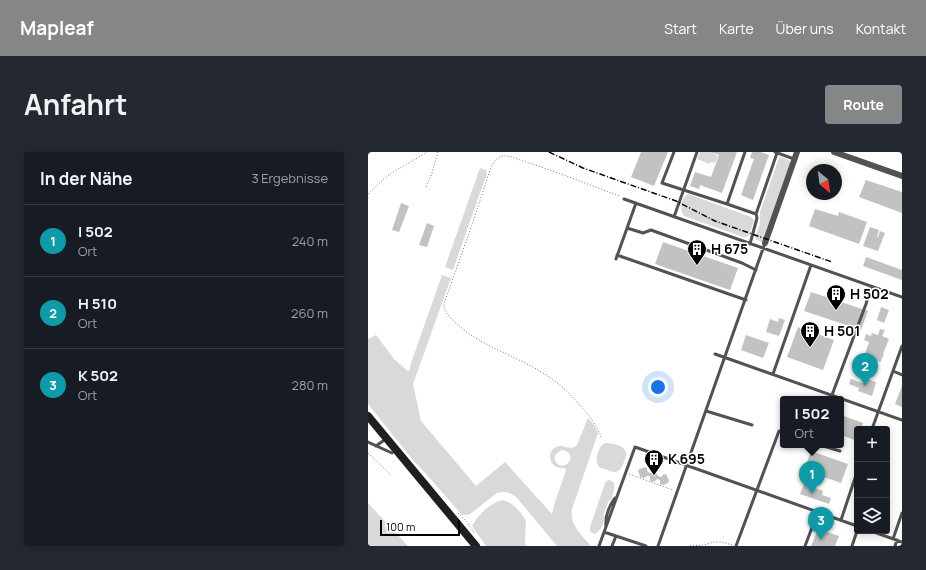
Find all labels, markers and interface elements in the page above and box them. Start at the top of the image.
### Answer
text: Mapleaf [20,15,94,41]
text: Start [664,19,697,38]
text: Karte [719,19,754,38]
text: Über uns [776,19,834,38]
text: Kontakt [856,19,906,38]
text: Anfahrt [24,85,127,123]
button: Route [825,85,902,124]
north arrow [806,164,842,200]
text: In der Nähe [40,167,133,190]
text: 3 Ergebnisse [251,169,328,187]
text: I 502 [78,221,113,242]
text: 1 [50,232,56,250]
text: 240 m [292,232,328,250]
building icon: H 675 [686,238,708,266]
place label: H 675 [711,239,748,258]
text: Ort [78,242,97,260]
building icon: H 502 [825,283,847,311]
place label: H 502 [850,284,889,303]
text: H 510 [78,293,117,314]
text: 2 [49,304,57,322]
text: 260 m [291,304,328,322]
text: Ort [78,314,97,332]
building icon: H 501 [799,320,821,348]
place label: H 501 [824,321,860,340]
pin: 2 [852,353,878,386]
text: K 502 [78,365,118,386]
text: 3 [49,376,57,394]
text: 280 m [291,376,328,394]
your location [648,377,668,397]
text: Ort [78,386,97,404]
popup [780,396,844,448]
text: I 502 [795,403,829,424]
text: Ort [795,424,814,442]
map controls [854,426,890,534]
button: + [854,426,890,462]
building icon: K 695 [643,448,665,476]
place label: K 695 [668,449,705,468]
pin: 1 [799,461,825,494]
button: − [854,462,890,498]
button: layers [854,498,890,534]
pin: 3 [808,507,834,540]
scale bar [380,518,460,537]
text: 100 m [386,519,415,534]

